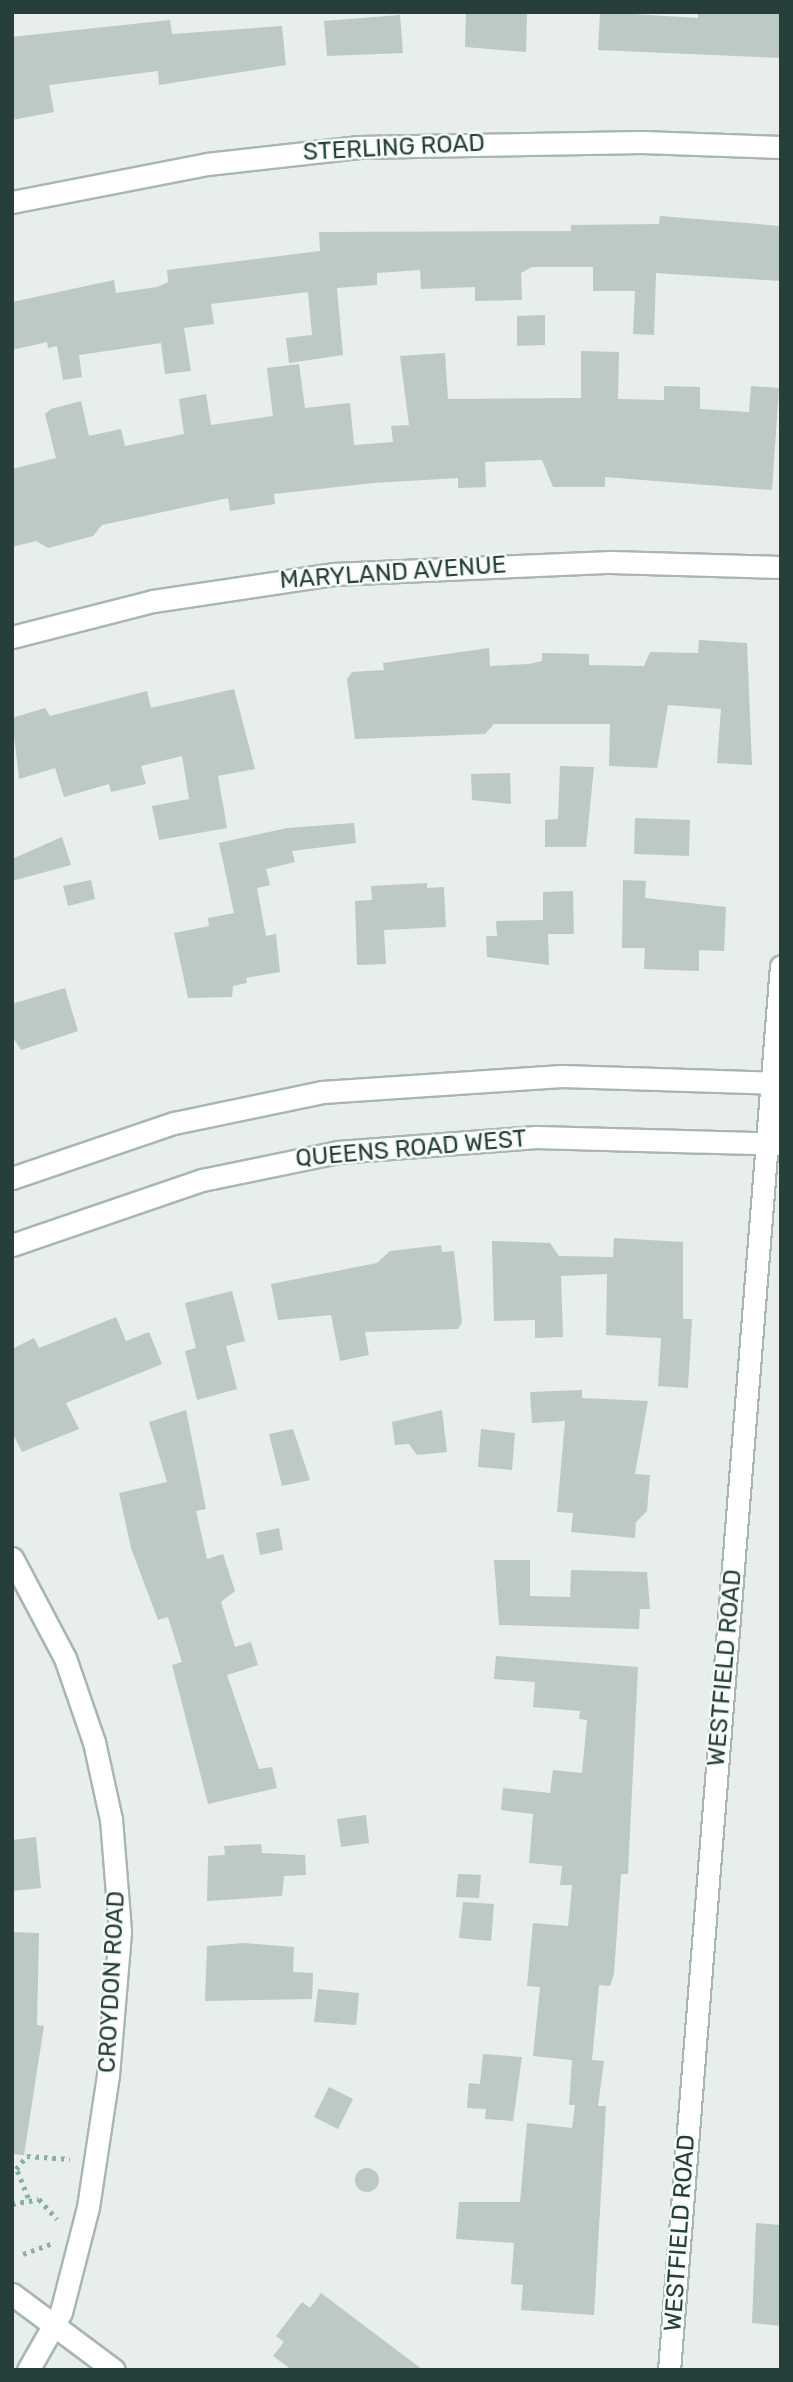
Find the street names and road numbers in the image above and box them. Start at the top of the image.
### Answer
street label: STERLING ROAD [302,129,486,167]
street label: MARYLAND AVENUE [278,551,508,595]
street label: QUEENS ROAD WEST [294,1125,528,1173]
street label: WESTFIELD ROAD [702,1568,748,1768]
street label: CROYDON ROAD [93,1890,131,2074]
street label: WESTFIELD ROAD [659,2133,701,2333]

